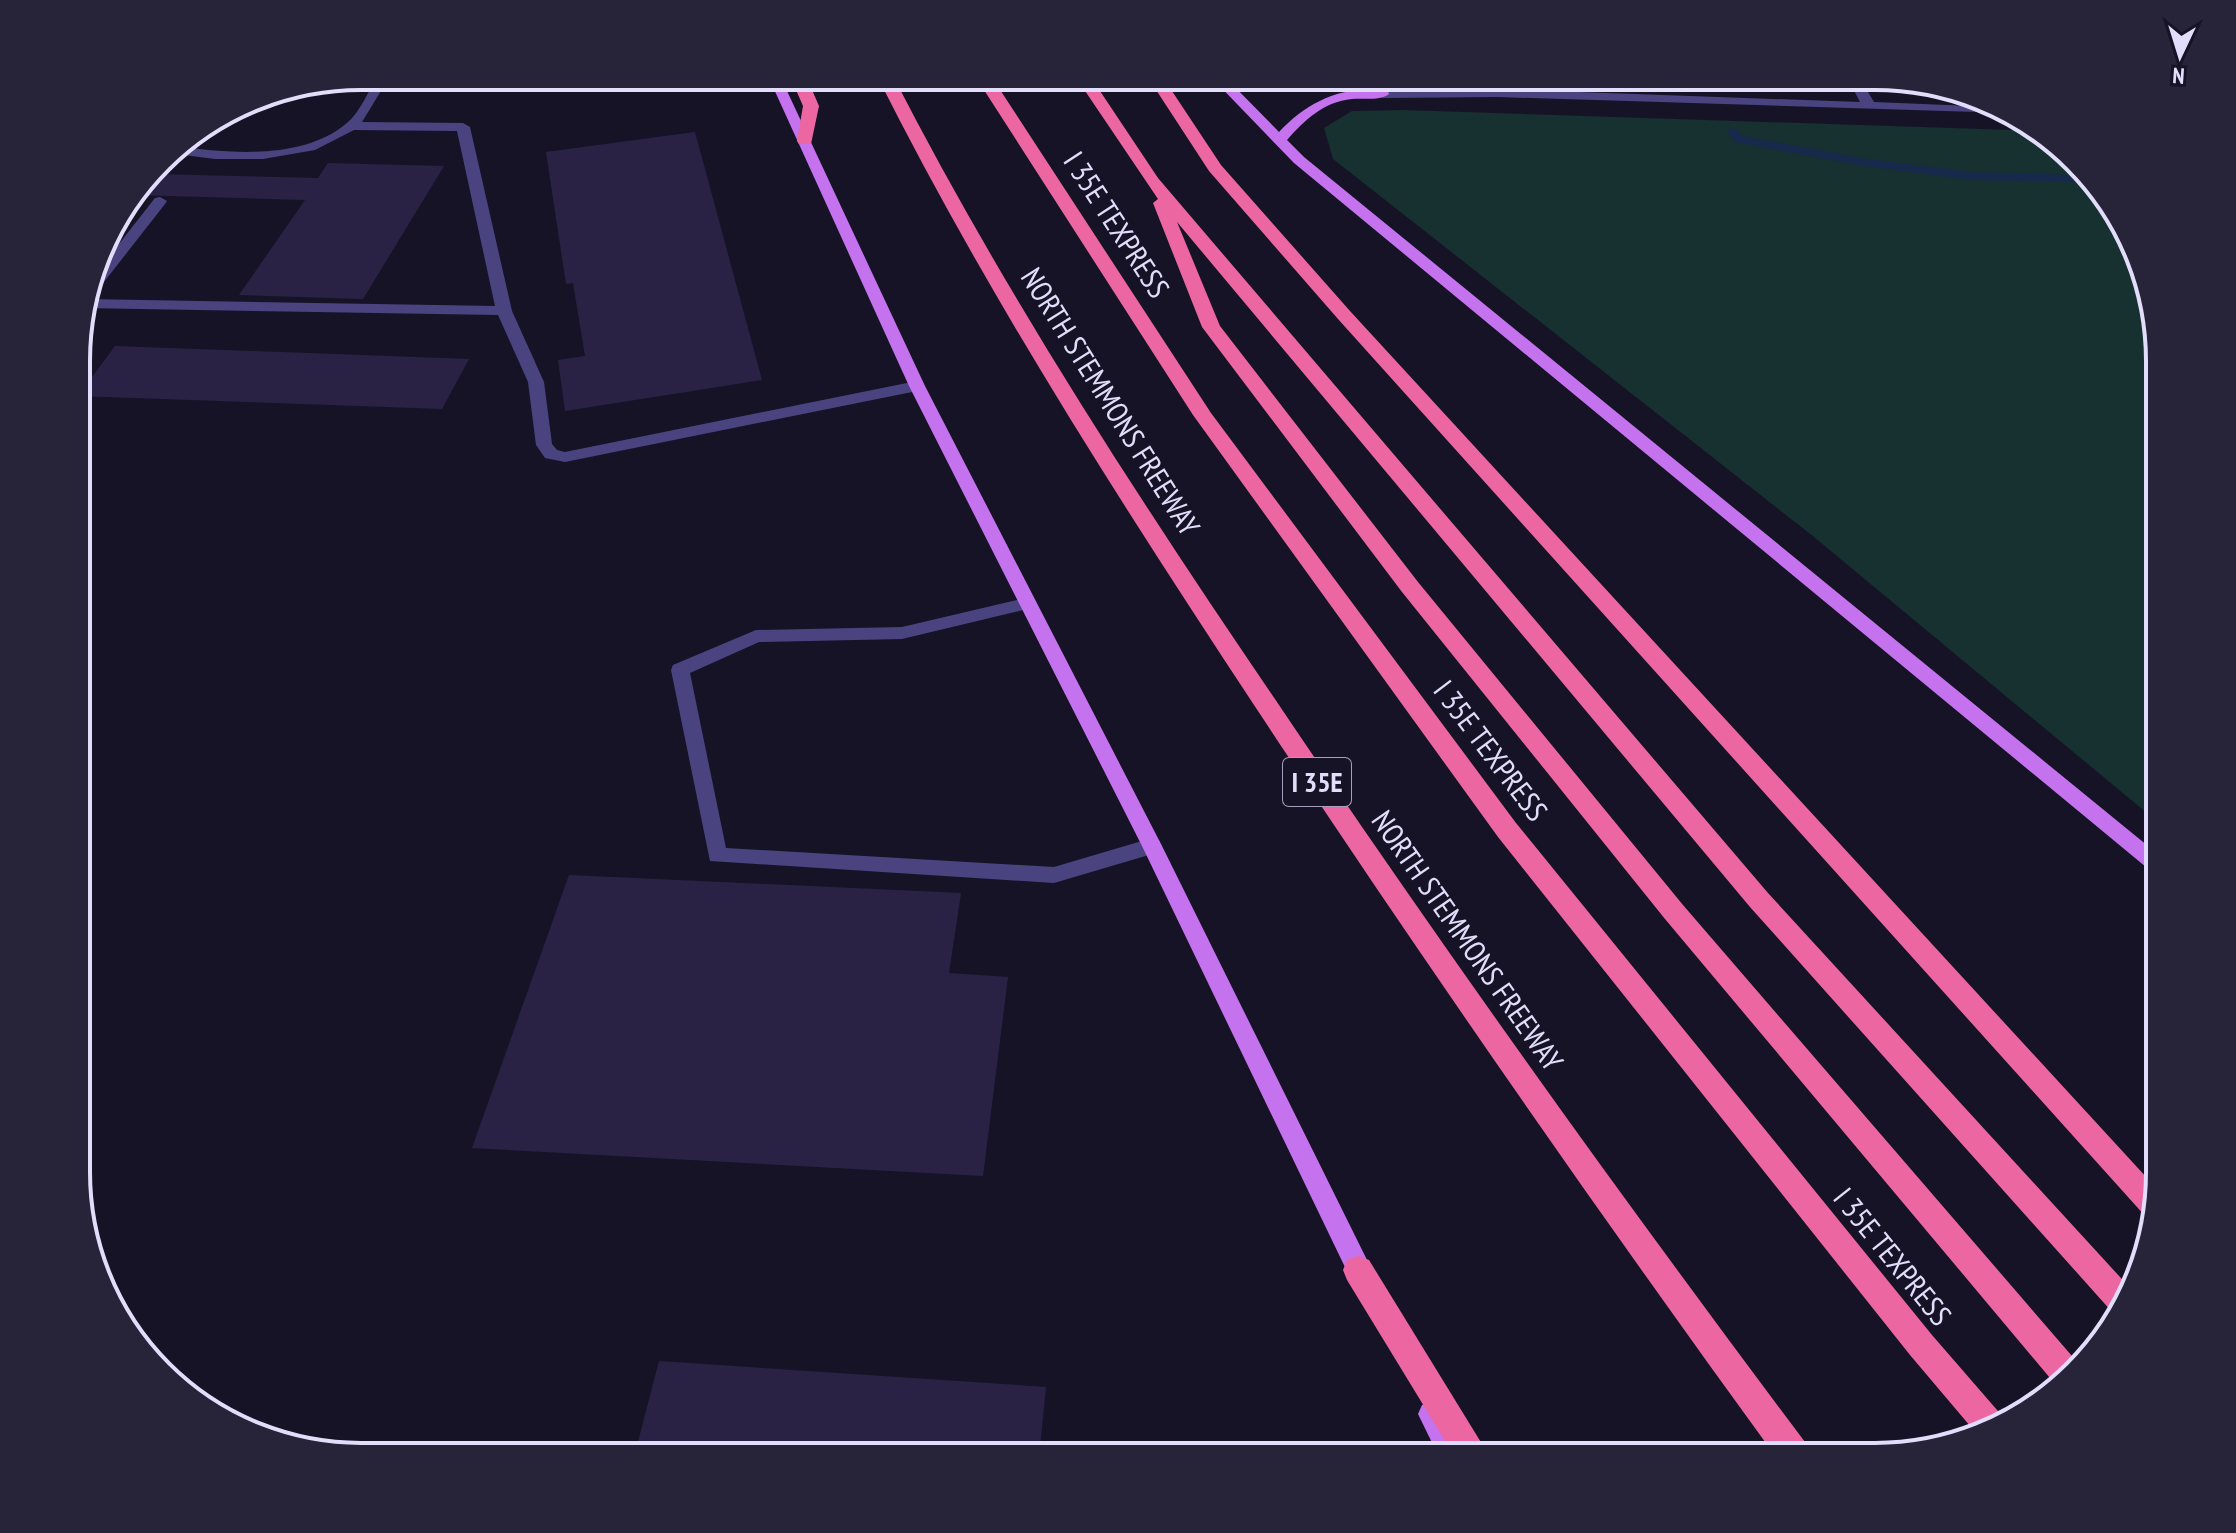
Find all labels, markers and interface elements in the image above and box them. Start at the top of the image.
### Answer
north arrow [2140,16,2220,96]
text: N [2172,62,2186,90]
street label: I 35E TEXPRESS [1056,144,1179,305]
street label: NORTH STEMMONS FREEWAY [1013,260,1210,543]
street label: I 35E TEXPRESS [1426,672,1557,828]
road number: I 35E [1283,758,1351,806]
street label: NORTH STEMMONS FREEWAY [1364,803,1573,1078]
street label: I 35E TEXPRESS [1826,1179,1961,1333]

